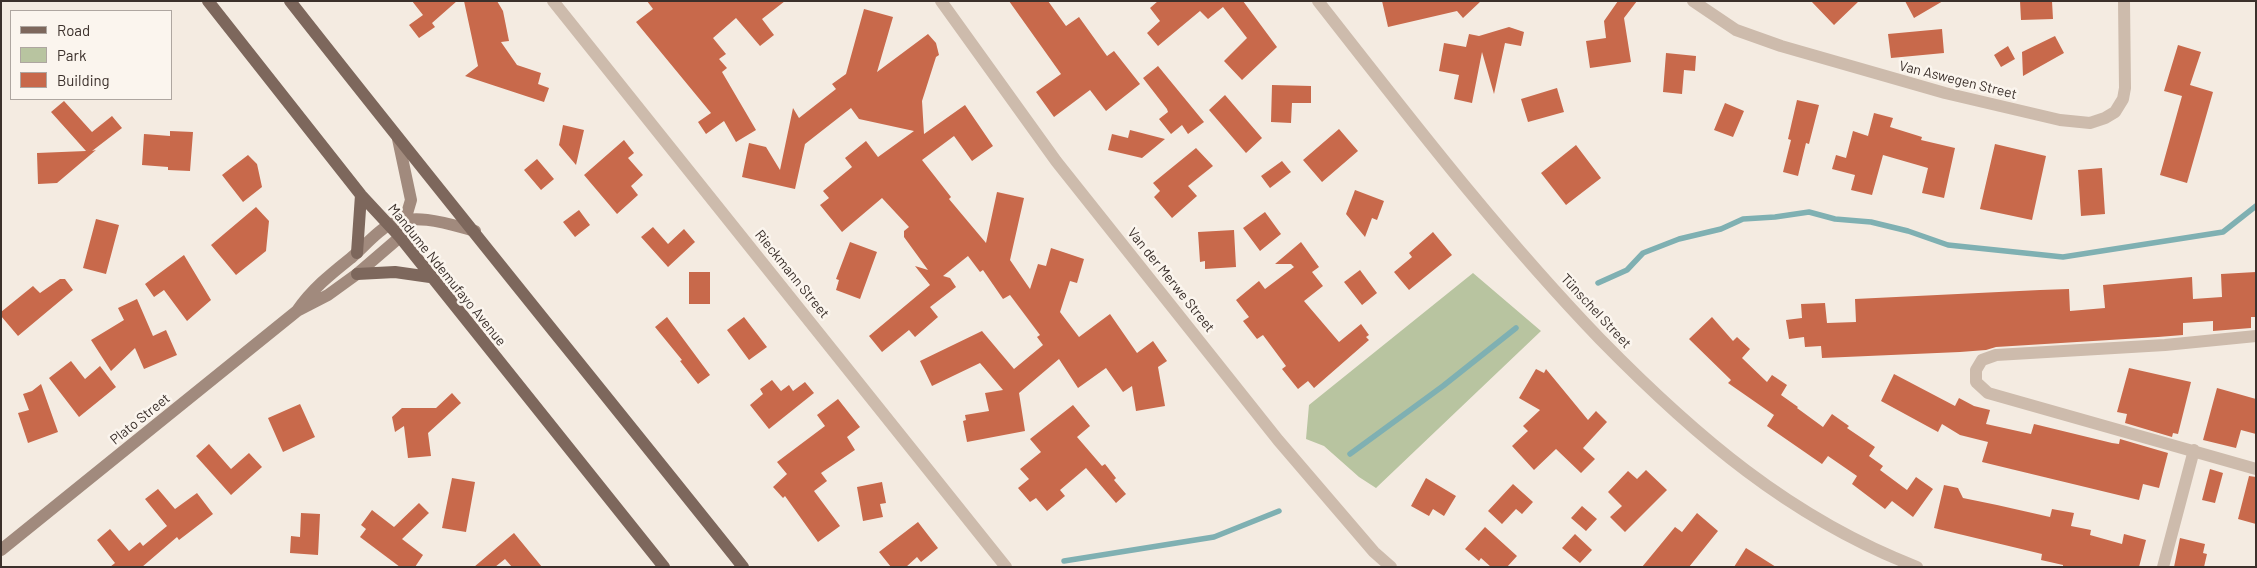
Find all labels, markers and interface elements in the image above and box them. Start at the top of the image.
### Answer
legend [10,10,172,100]
text: Road [57,21,90,39]
text: Park [57,46,86,64]
street label: Van Aswegen Street [1897,57,2019,103]
text: Building [57,71,110,89]
street label: Mandume Ndemufayo Avenue [384,201,510,349]
street label: Van der Merwe Street [1124,224,1218,336]
street label: Rieckmann Street [751,226,833,322]
street label: Tünschel Street [1557,270,1635,352]
street label: Plato Street [107,390,173,448]

